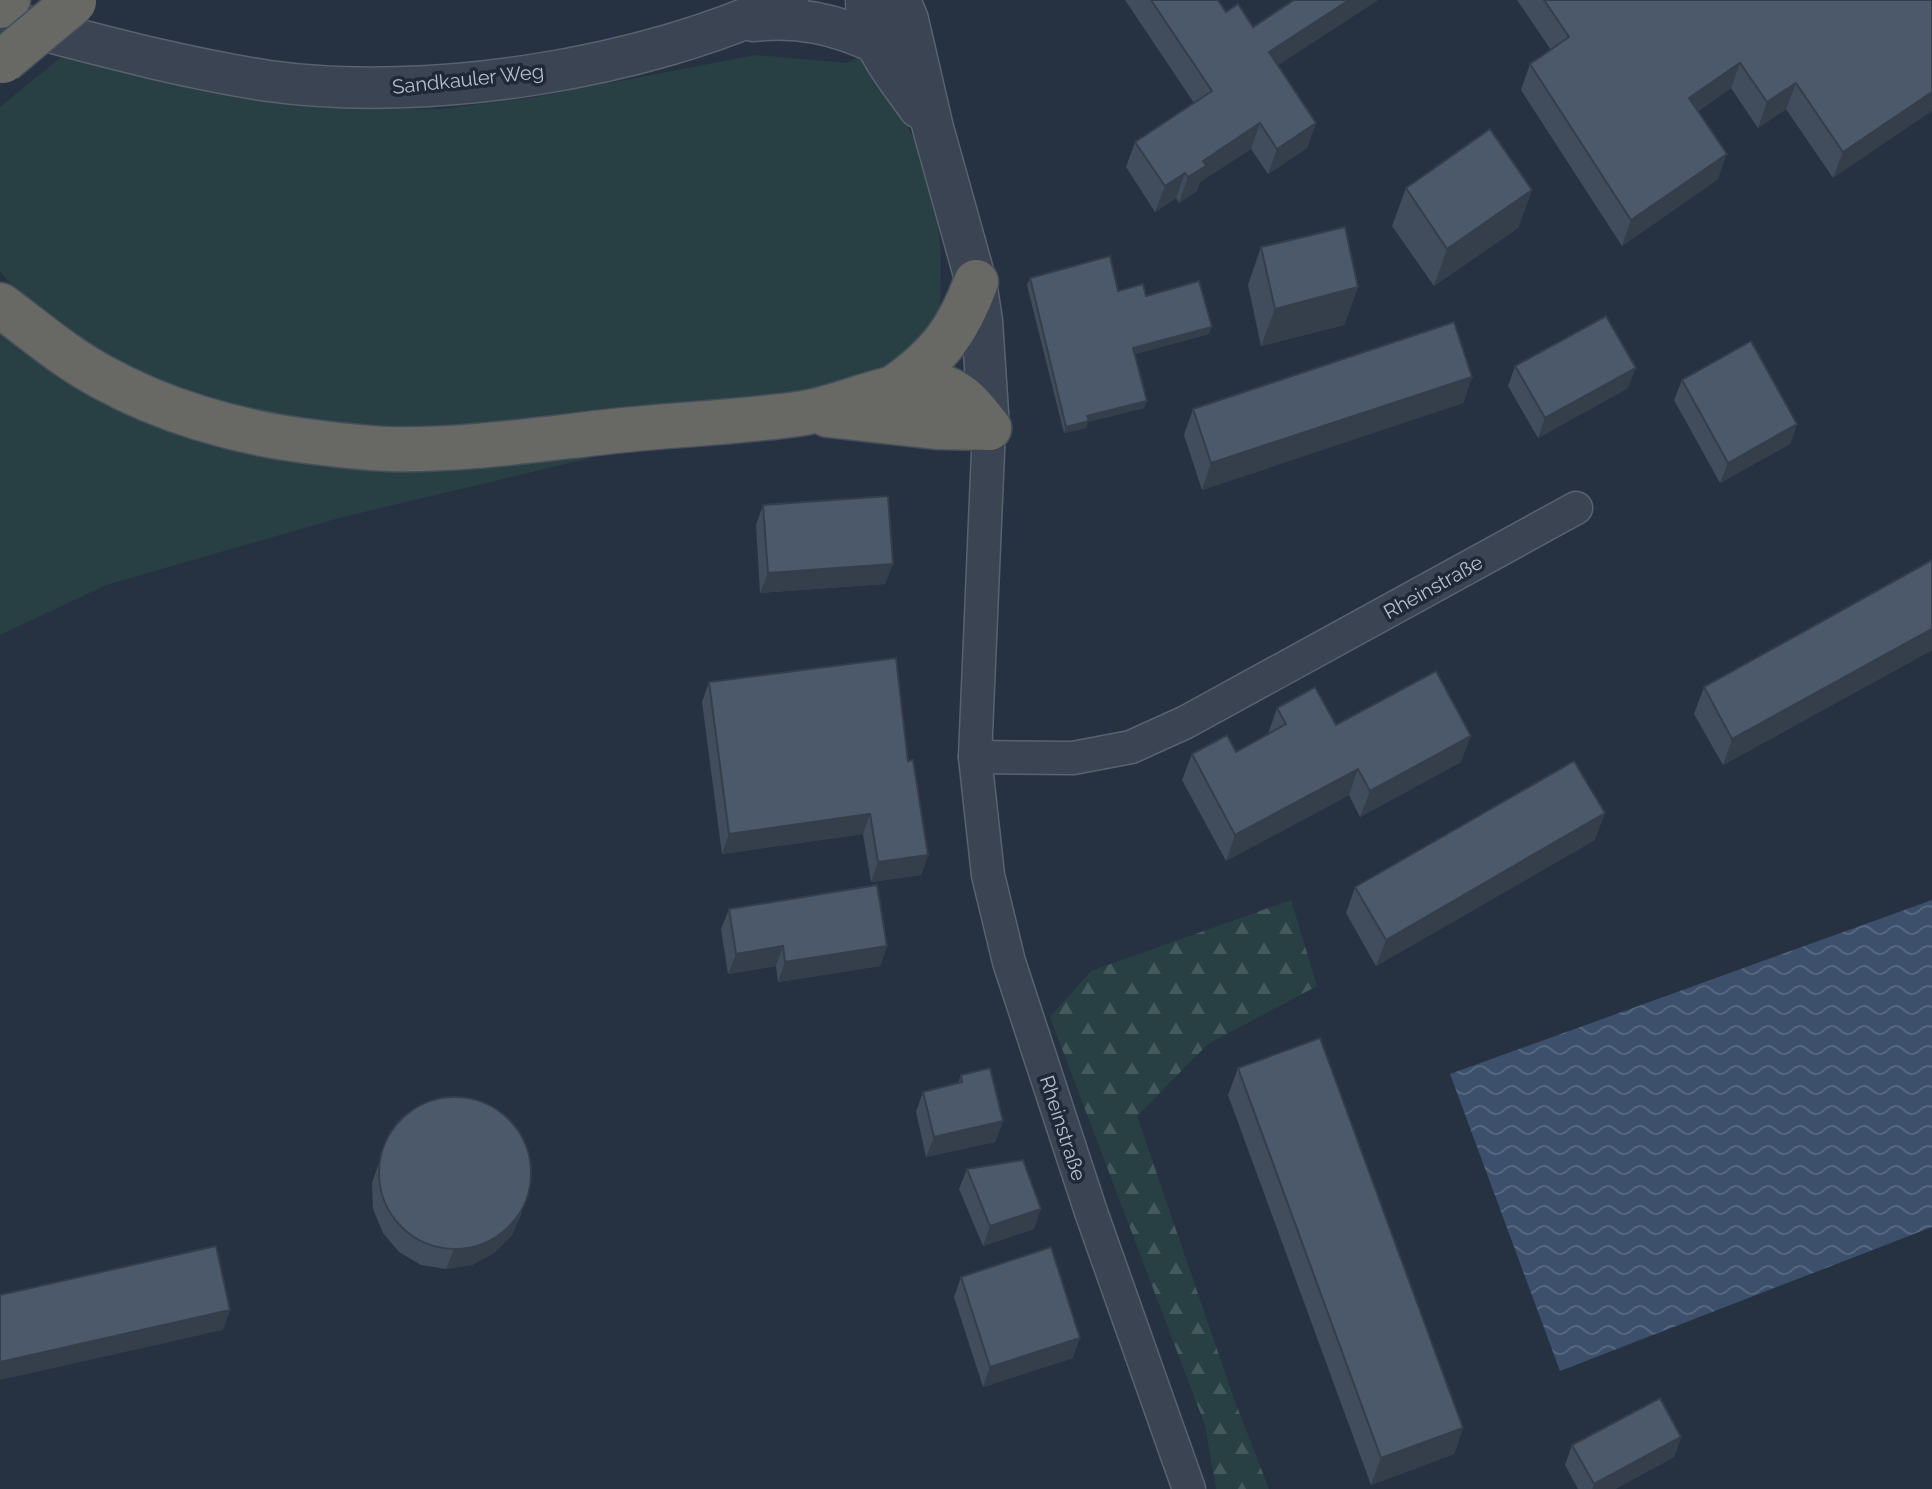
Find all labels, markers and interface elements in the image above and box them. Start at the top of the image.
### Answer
street label: Sandkauler Weg [391,59,545,99]
street label: Rheinstraße [1379,550,1487,624]
street label: Rheinstraße [1035,1072,1091,1184]

